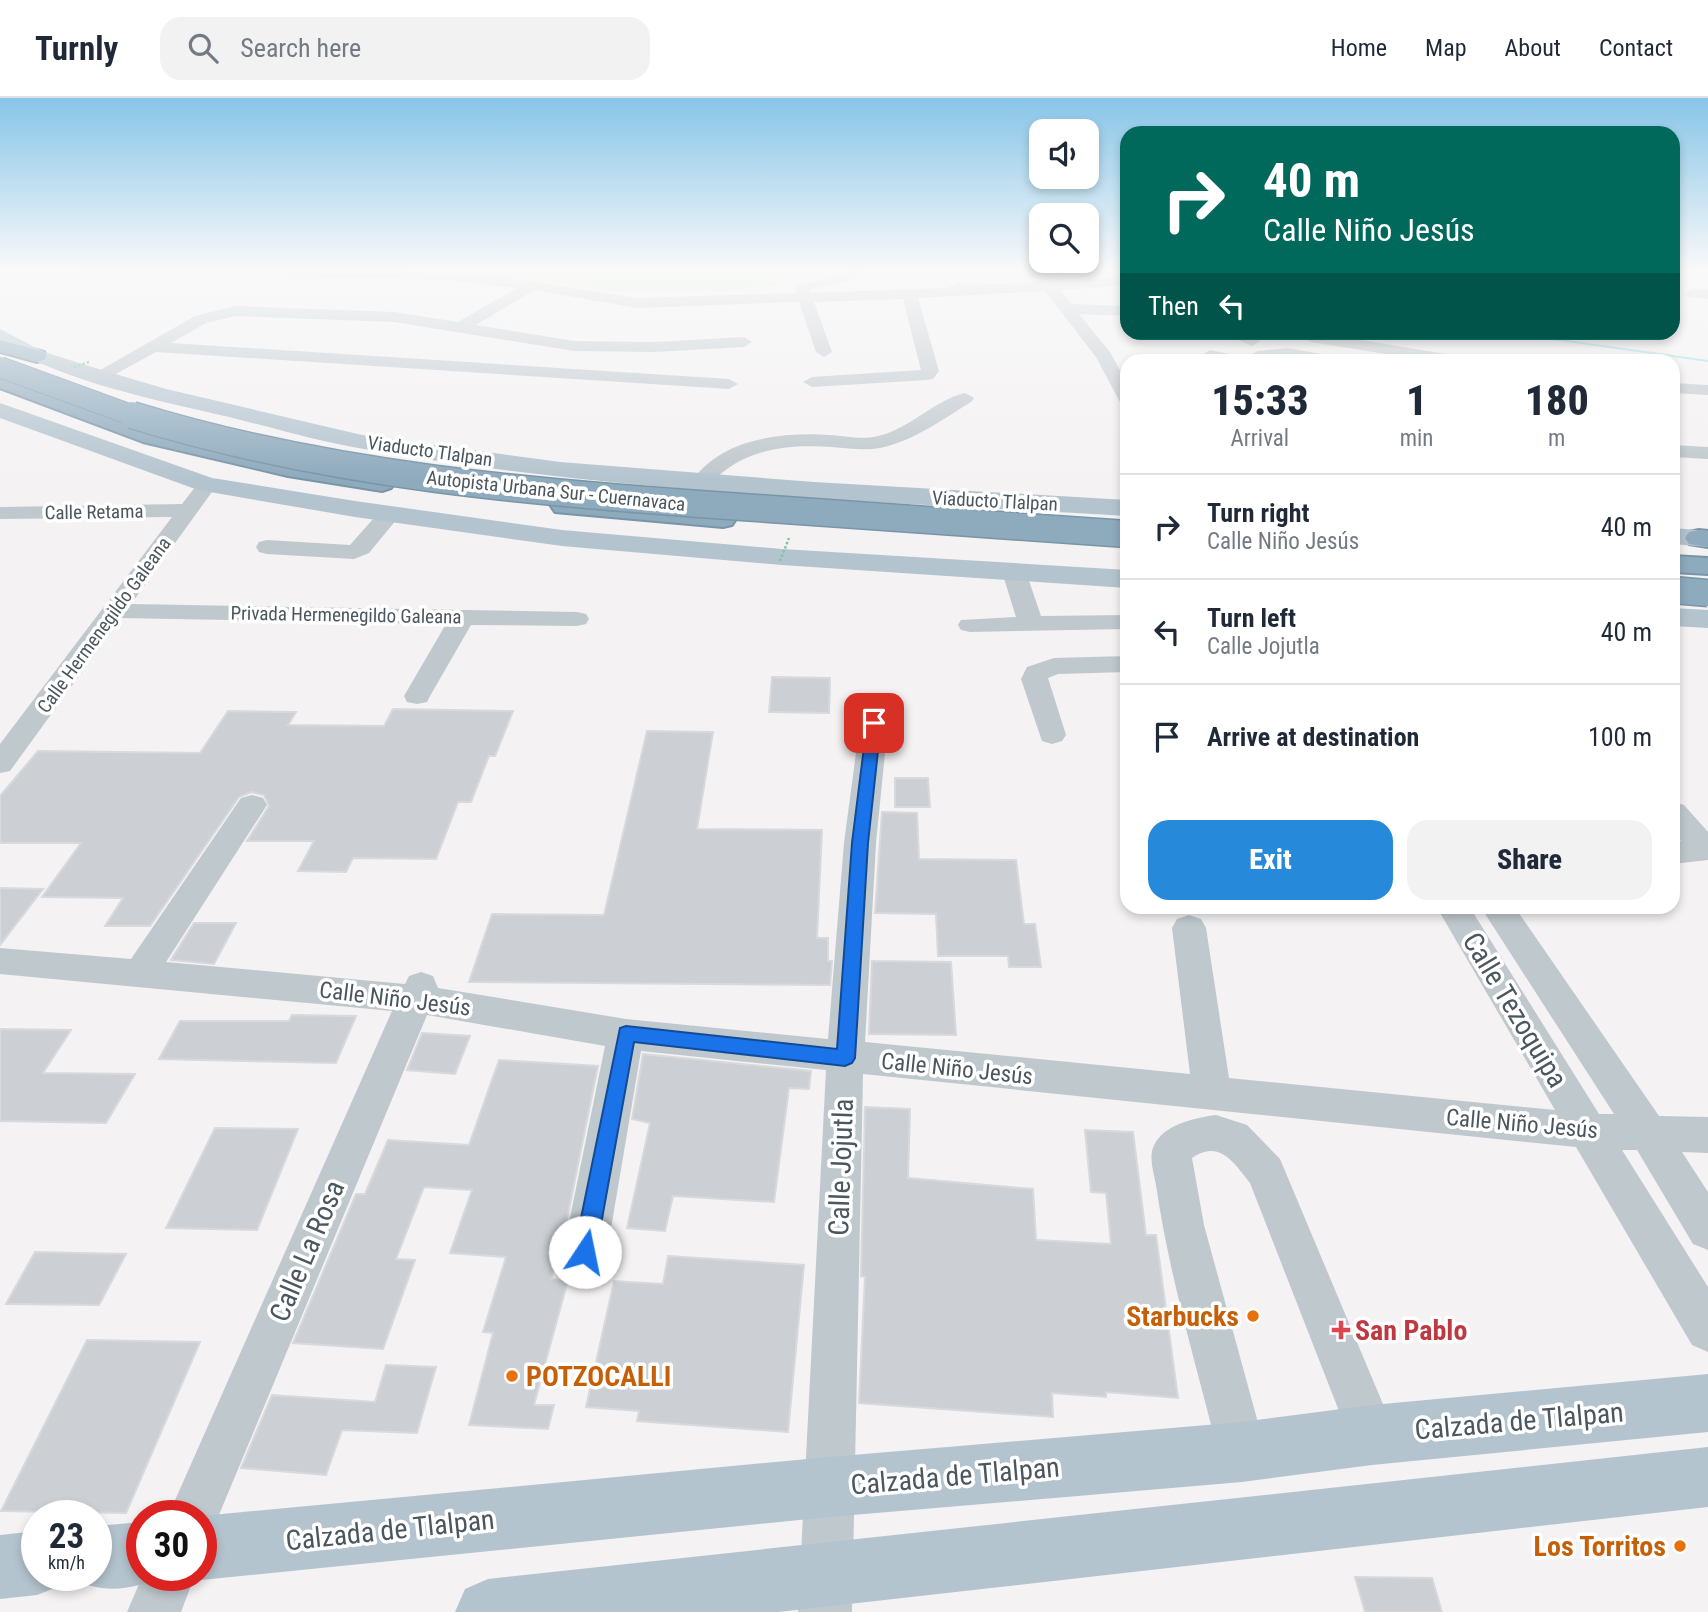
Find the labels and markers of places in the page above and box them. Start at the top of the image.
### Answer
pin [844,693,904,753]
place label: Starbucks [1126,1300,1239,1333]
marker: Starbucks [1245,1308,1261,1324]
place label: San Pablo [1355,1314,1467,1347]
marker: San Pablo [1333,1322,1349,1338]
place label: POTZOCALLI [526,1360,671,1393]
marker: POTZOCALLI [504,1368,520,1384]
place label: Los Torritos [1534,1530,1666,1563]
marker: Los Torritos [1672,1538,1688,1554]

